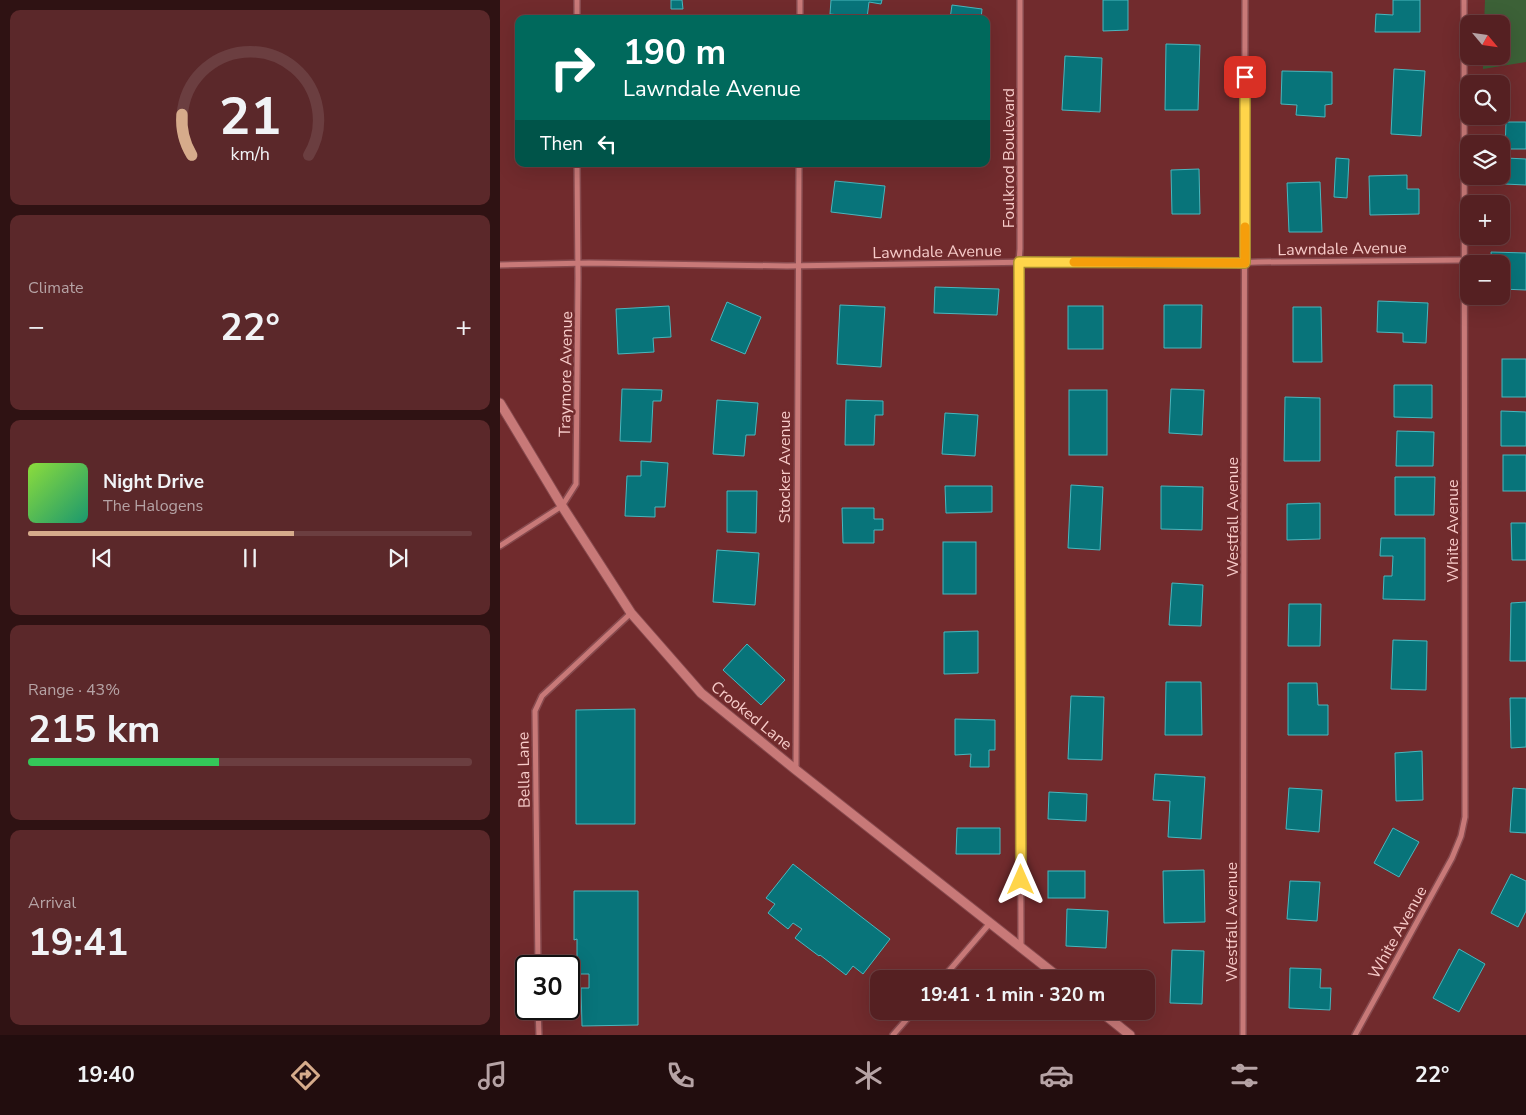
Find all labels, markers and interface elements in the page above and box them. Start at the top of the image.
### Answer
north arrow [1460,15,1510,65]
map controls [1460,15,1510,305]
text: 190 m [623,29,726,76]
icon: right [540,35,605,100]
pin [1224,56,1266,98]
icon: arrive [1231,63,1259,91]
text: Lawndale Avenue [623,74,801,104]
button: search [1460,75,1510,125]
text: 21 [219,81,281,152]
street label: Foulkrod Boulevard [998,88,1020,228]
icon: left [593,130,621,158]
text: Then [540,131,583,157]
button: layers [1460,135,1510,185]
text: km/h [230,142,270,166]
button: + [1460,195,1510,245]
street label: Lawndale Avenue [1277,237,1407,261]
street label: Lawndale Avenue [872,240,1002,264]
button: − [1460,255,1510,305]
text: Climate [28,277,83,299]
text: 22° [220,302,280,353]
text: − [28,308,45,346]
text: + [455,308,472,346]
street label: Traymore Avenue [554,311,578,437]
street label: Stocker Avenue [774,411,796,523]
street label: Westfall Avenue [1222,457,1244,577]
text: Night Drive [103,469,204,495]
street label: White Avenue [1442,479,1464,583]
text: The Halogens [103,495,203,517]
icon: previous [88,544,116,572]
icon: pause [236,544,264,572]
icon: next [384,544,412,572]
street label: Crooked Lane [706,676,797,755]
text: Range · 43% [28,679,120,701]
text: 215 km [28,704,160,755]
street label: Bella Lane [512,732,536,808]
position arrow [994,853,1046,905]
street label: Westfall Avenue [1221,862,1243,982]
street label: White Avenue [1363,882,1432,983]
text: Arrival [28,892,76,914]
text: 19:41 [28,917,129,968]
speed limit sign: 30 [515,955,580,1020]
text: 19:41 · 1 min · 320 m [920,982,1105,1008]
icon: directions [288,1058,323,1093]
icon: music [475,1058,510,1093]
icon: phone [663,1058,698,1093]
icon: climate [851,1058,886,1093]
icon: car [1039,1058,1074,1093]
icon: filters [1227,1058,1262,1093]
text: 19:40 [76,1060,135,1090]
text: 22° [1415,1060,1449,1090]

